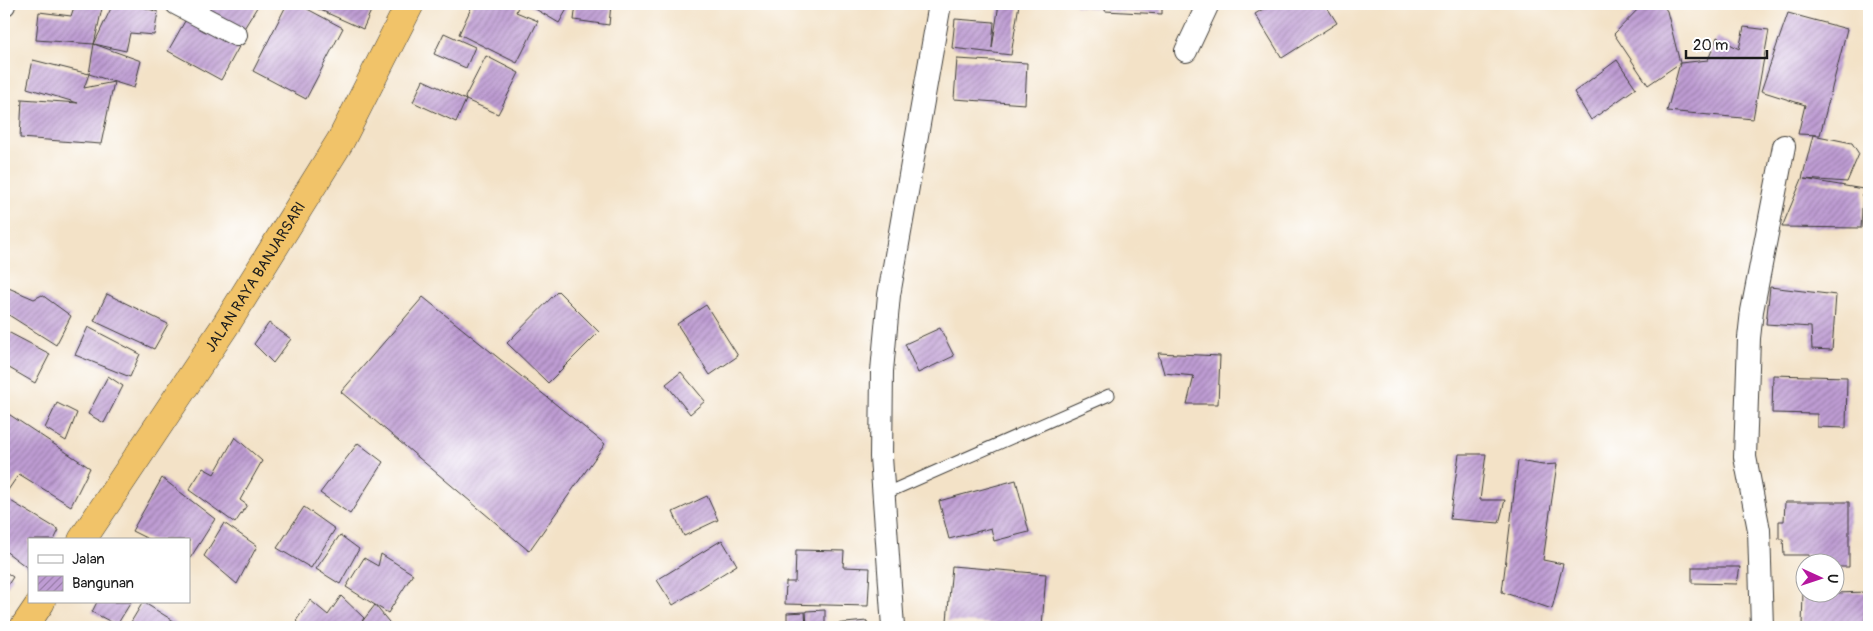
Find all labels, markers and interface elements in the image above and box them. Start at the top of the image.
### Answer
scale bar [1686,28,1767,60]
text: 20 m [1693,36,1728,55]
street label: JALAN RAYA BANJARSARI [201,198,310,356]
legend [28,538,190,604]
text: Jalan [72,550,105,569]
north arrow [1796,554,1846,604]
text: Bangunan [72,574,134,593]
text: U [1824,574,1841,584]

